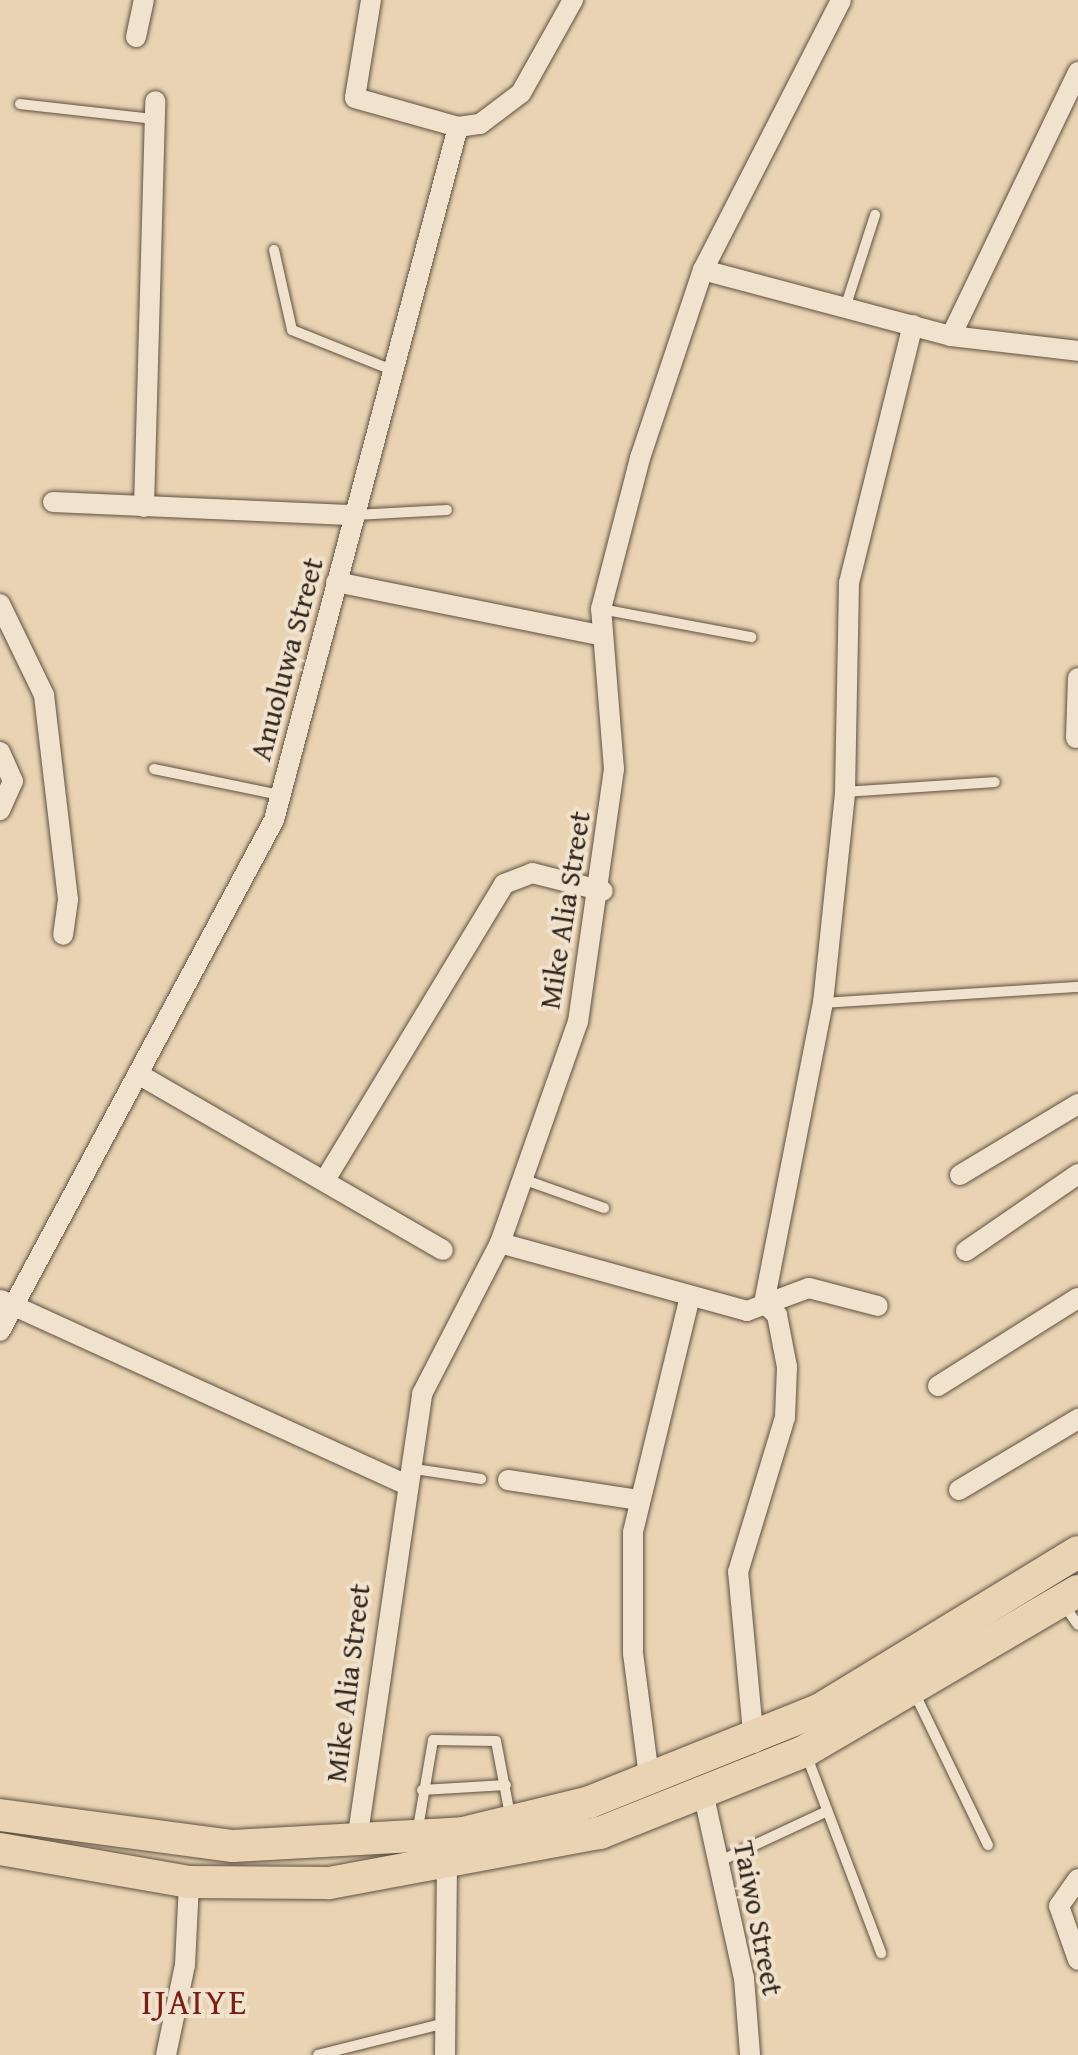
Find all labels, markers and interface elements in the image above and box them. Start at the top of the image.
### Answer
street label: Anuoluwa Street [242,554,330,764]
street label: Mike Alia Street [531,808,597,1012]
street label: Mike Alia Street [317,1582,377,1784]
street label: Taiwo Street [726,1838,792,1998]
district label: IJAIYE [141,1981,249,2023]

